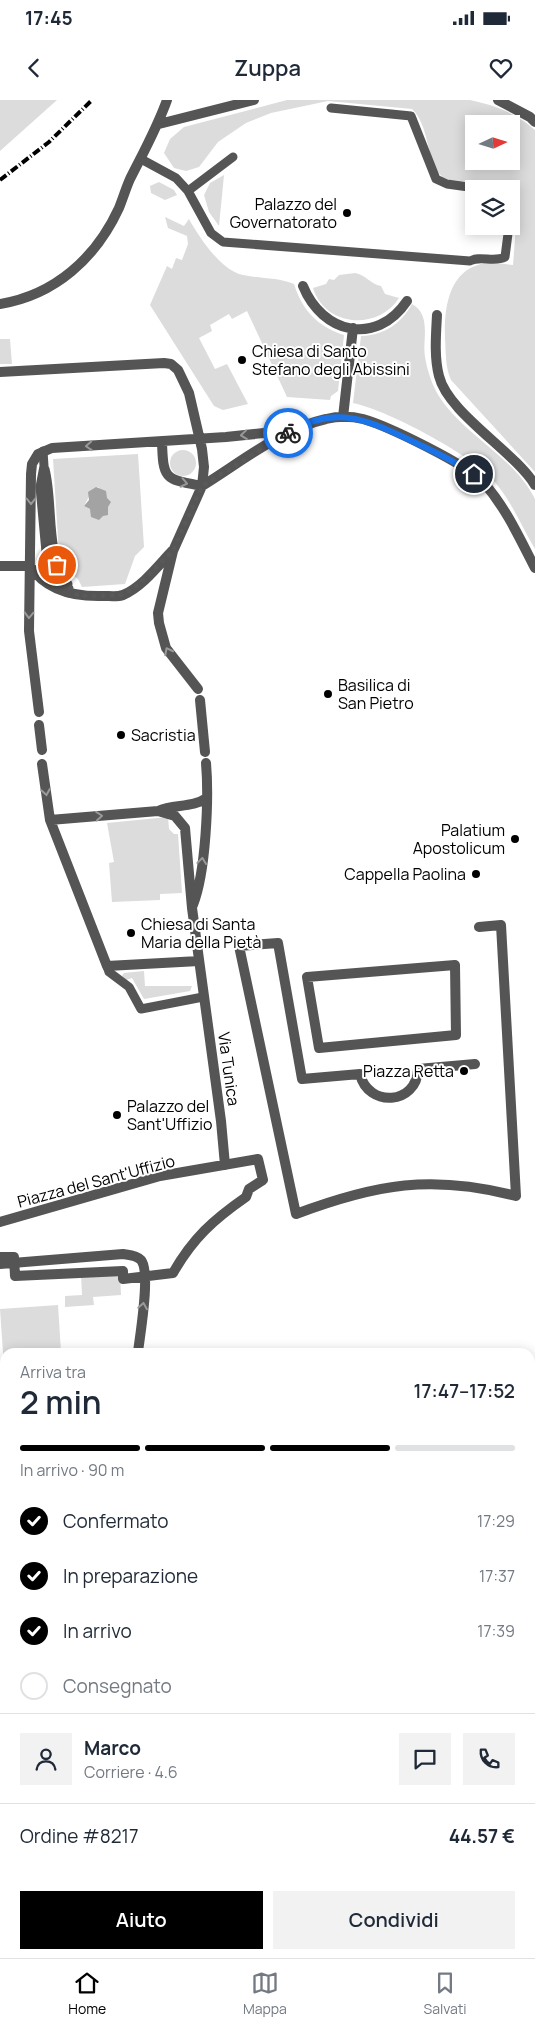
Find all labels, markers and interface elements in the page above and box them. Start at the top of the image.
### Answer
text: 17:45 [25,5,73,31]
text: Zuppa [234,53,301,83]
icon: back [20,54,48,82]
icon: heart [487,54,515,82]
north arrow [465,115,520,170]
map controls [465,115,520,235]
button: layers [465,180,520,235]
place label: Palazzo del Governatorato [230,193,337,233]
marker: Palazzo del Governatorato [341,207,353,219]
place label: Chiesa di Santo Stefano degli Abissini [252,340,410,380]
marker: Chiesa di Santo Stefano degli Abissini [236,354,248,366]
courier [263,408,313,458]
icon: bike [274,419,302,447]
one-way arrow [240,429,248,440]
one-way arrow [84,441,92,452]
pin [453,453,495,495]
icon: home [460,460,488,488]
one-way arrow [179,477,188,487]
one-way arrow [26,498,36,505]
pin [36,544,78,586]
icon: bag [43,551,71,579]
one-way arrow [24,612,34,619]
one-way arrow [164,647,174,656]
place label: Basilica di San Pietro [338,674,414,714]
marker: Basilica di San Pietro [322,688,334,700]
place label: Sacristia [131,724,196,746]
marker: Sacristia [115,729,127,741]
one-way arrow [40,788,51,796]
one-way arrow [95,810,103,821]
place label: Palatium Apostolicum [413,819,505,859]
marker: Palatium Apostolicum [509,833,521,845]
one-way arrow [196,856,207,864]
place label: Cappella Paolina [344,863,466,885]
marker: Cappella Paolina [470,868,482,880]
place label: Chiesa di Santa Maria della Pietà [141,913,261,953]
marker: Chiesa di Santa Maria della Pietà [125,927,137,939]
street label: Via Tunica [213,1031,245,1107]
place label: Piazza Retta [363,1060,454,1082]
marker: Piazza Retta [458,1065,470,1077]
place label: Palazzo del Sant'Uffizio [127,1095,213,1135]
marker: Palazzo del Sant'Uffizio [111,1109,123,1121]
street label: Piazza del Sant'Uffizio [15,1149,177,1213]
one-way arrow [137,1301,148,1309]
text: Arriva tra [20,1361,86,1383]
text: 17:47–17:52 [414,1378,515,1404]
text: 2 min [20,1380,102,1424]
text: In arrivo · 90 m [20,1459,124,1481]
icon: check [20,1507,48,1535]
text: Confermato [63,1508,169,1534]
text: 17:29 [477,1510,515,1532]
icon: check [20,1562,48,1590]
text: In preparazione [63,1563,198,1589]
text: 17:37 [479,1565,515,1587]
icon: check [20,1617,48,1645]
text: In arrivo [63,1618,132,1644]
text: 17:39 [477,1620,515,1642]
text: Consegnato [63,1673,172,1699]
button: person [20,1733,72,1785]
button: chat [399,1733,451,1785]
button: phone [463,1733,515,1785]
text: Marco [84,1735,141,1761]
text: Corriere · 4.6 [84,1761,178,1783]
text: Ordine #8217 [20,1823,139,1849]
text: 44.57 € [449,1823,515,1849]
button: Aiuto [20,1891,263,1949]
button: Condividi [273,1891,515,1949]
tab: Home [68,1969,106,2018]
tab: Mappa [243,1969,287,2018]
tab: Salvati [424,1969,467,2018]

